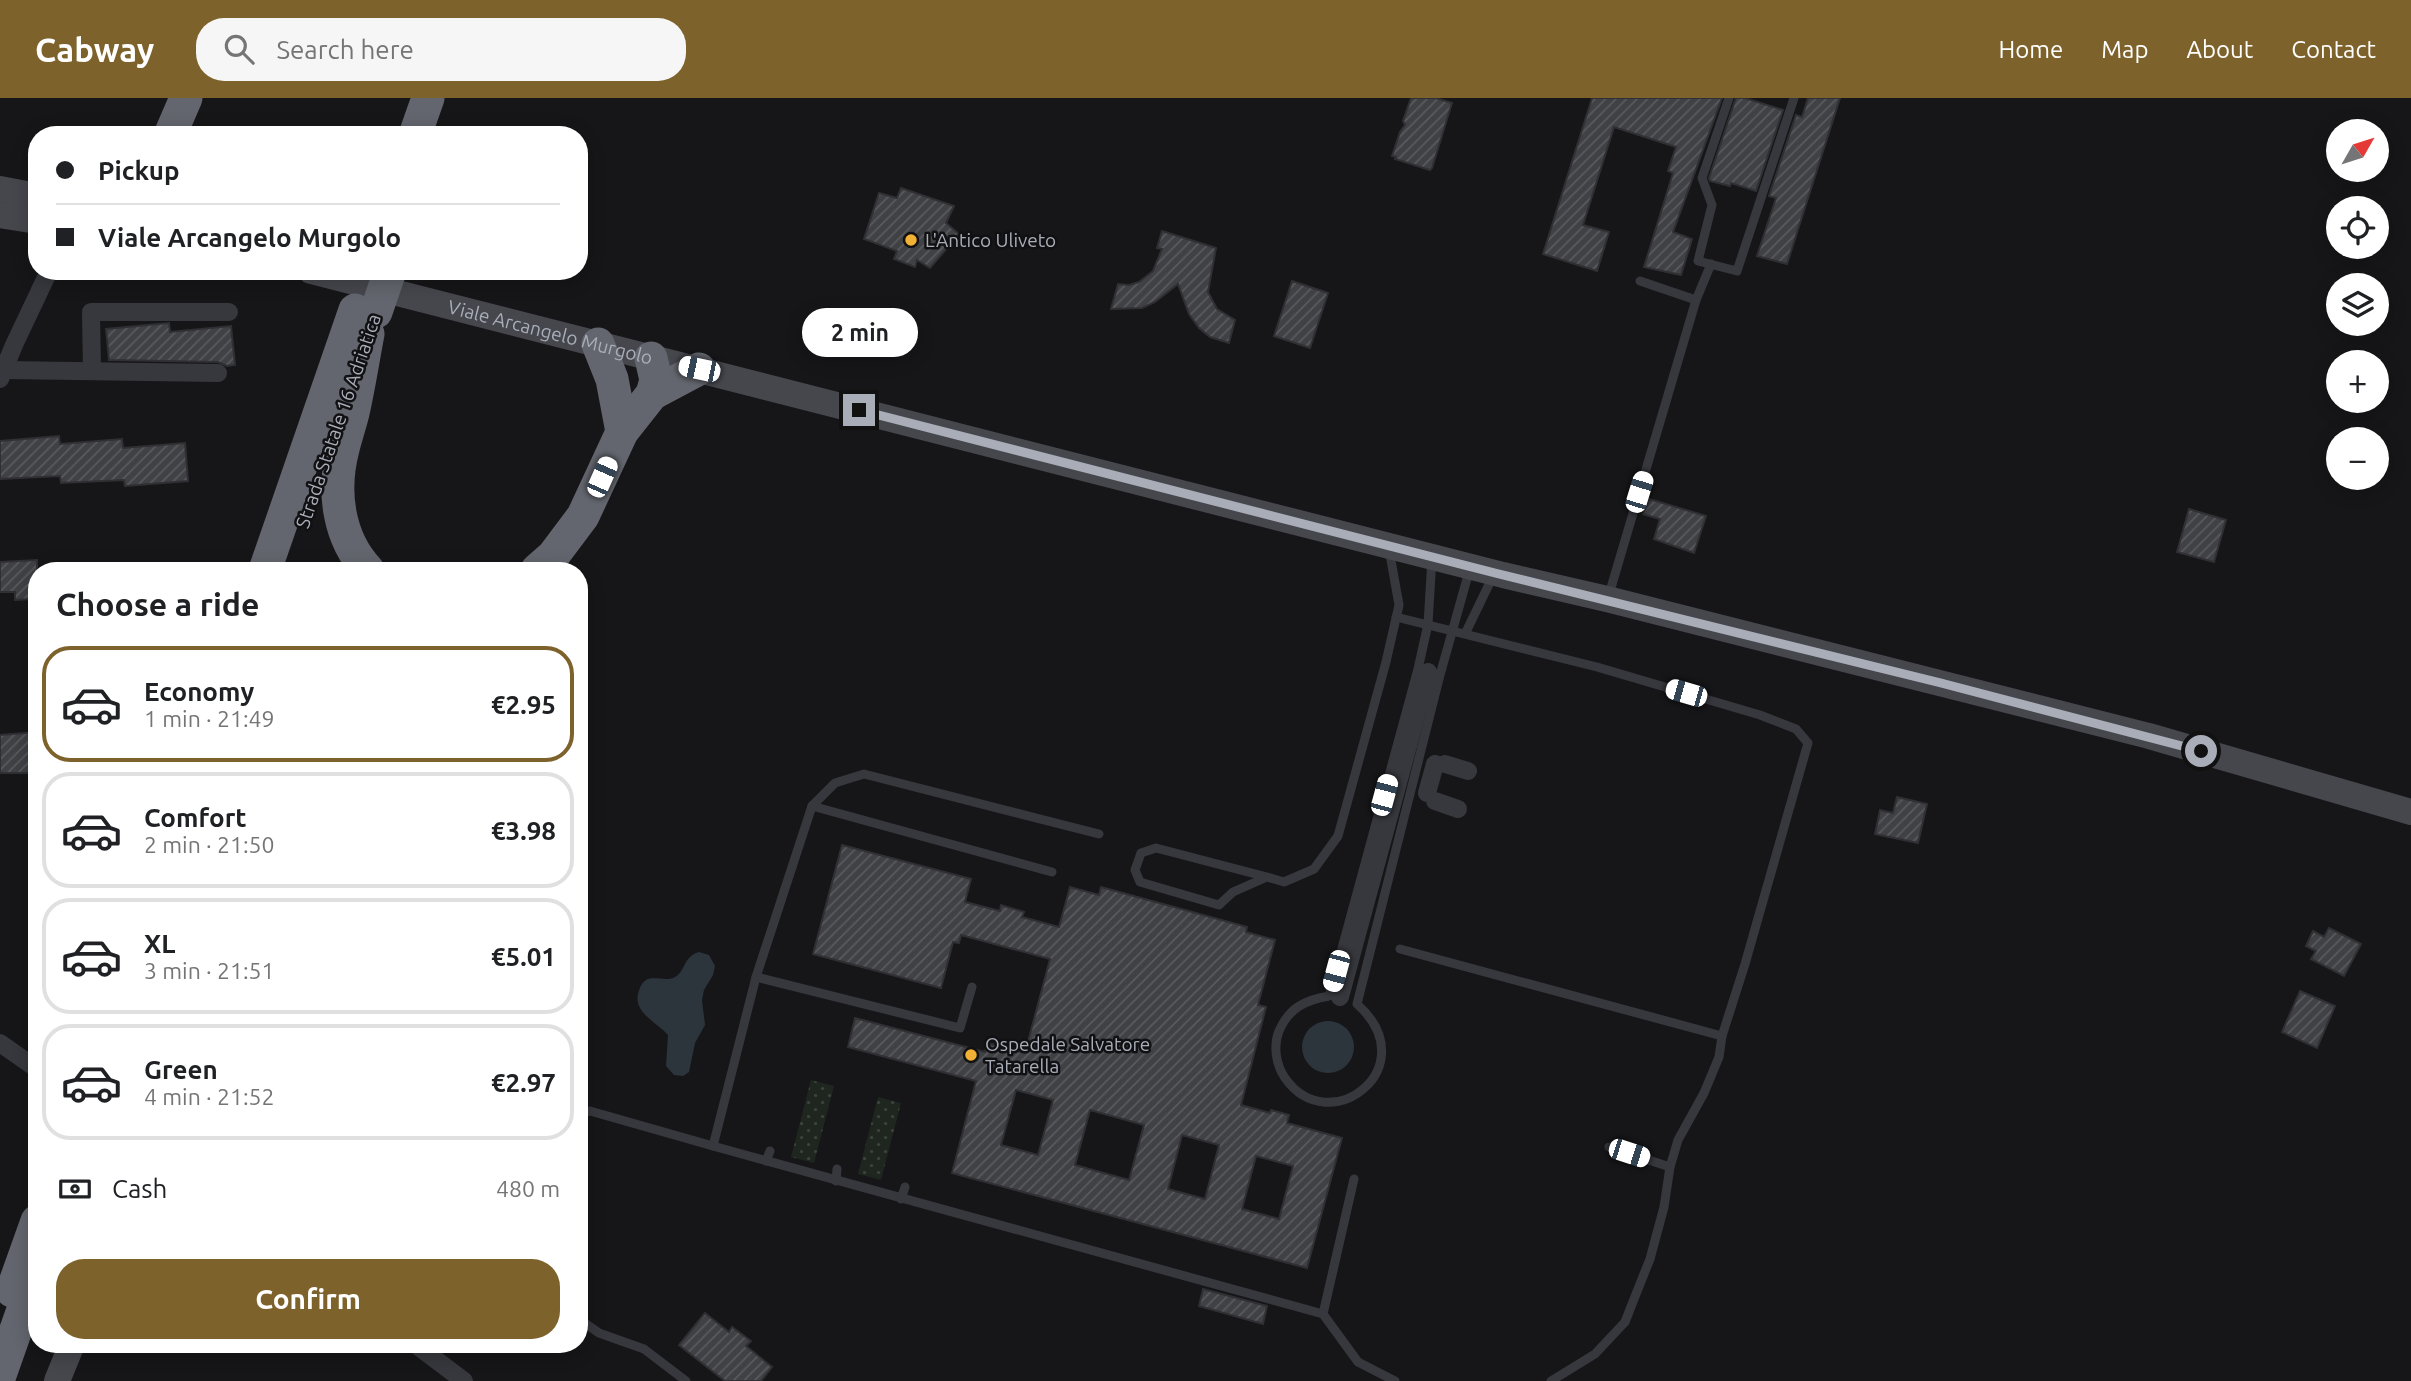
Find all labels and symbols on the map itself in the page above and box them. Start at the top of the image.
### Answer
north arrow [2326,119,2389,182]
place label: L'Antico Uliveto [925,229,1056,251]
marker: L'Antico Uliveto [903,232,919,248]
street label: Viale Arcangelo Murgolo [446,295,655,369]
callout: 2 min [801,308,917,358]
street label: Strada Statale 16 Adriatica [291,311,385,531]
car [677,354,722,384]
route end [843,394,875,426]
car [584,454,621,500]
car [1623,469,1656,515]
car [1663,677,1710,709]
route start [2185,735,2217,767]
car [1369,772,1400,818]
car [1321,948,1352,994]
place label: Ospedale Salvatore Tatarella [985,1033,1150,1077]
marker: Ospedale Salvatore Tatarella [963,1047,979,1063]
car [1606,1137,1653,1169]

